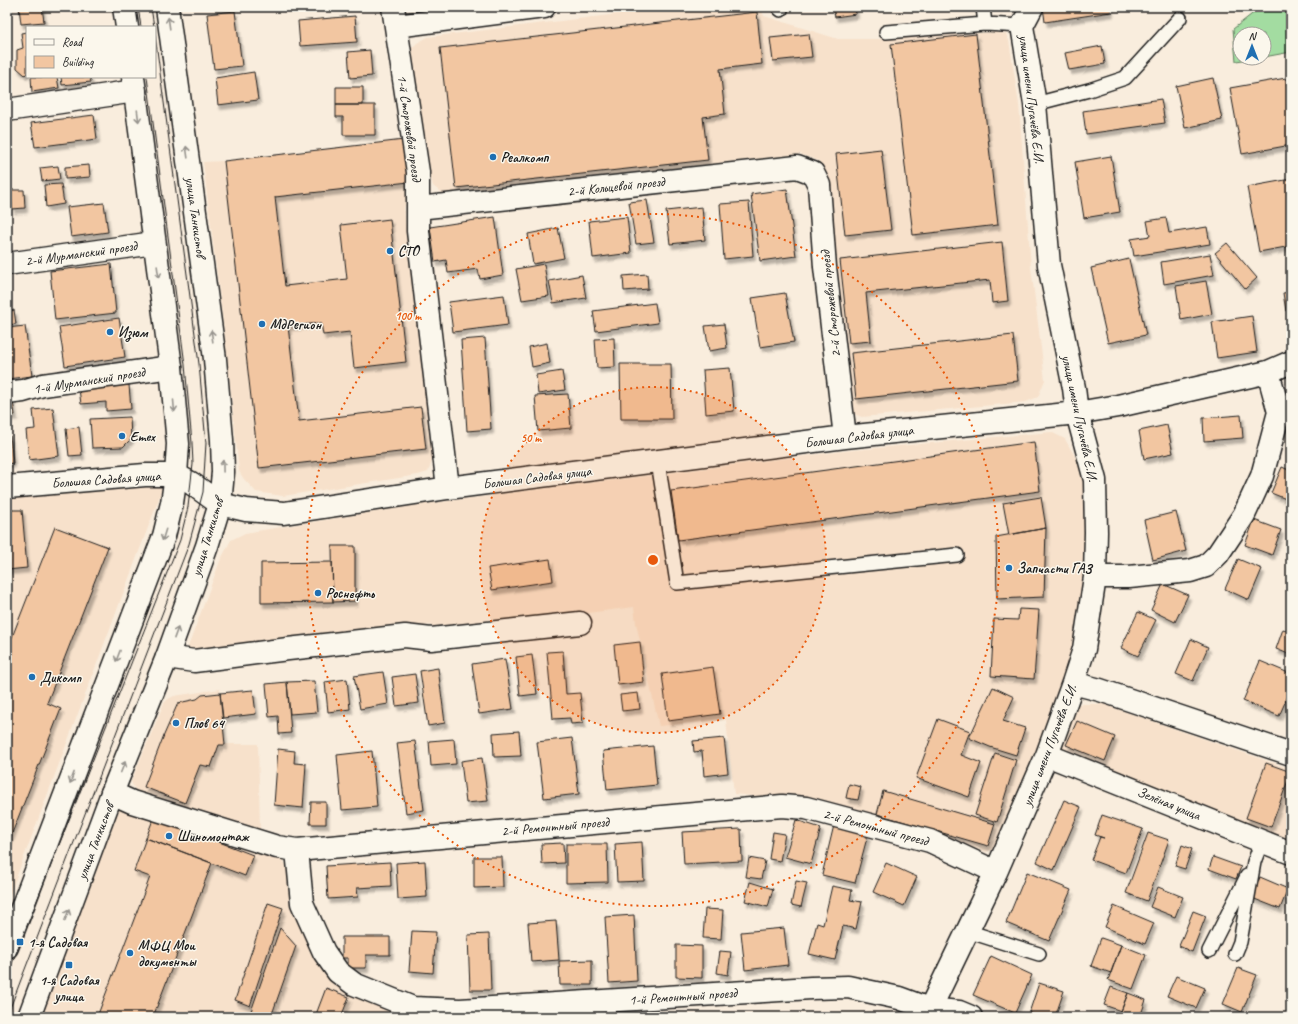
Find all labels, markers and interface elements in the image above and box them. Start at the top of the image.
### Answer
one-way arrow [165,17,173,30]
legend [26,26,156,78]
north arrow [1232,26,1272,66]
text: N [1249,29,1258,43]
street label: улица имени Пугачёва Е.И. [1015,33,1048,164]
text: Road [62,34,84,50]
text: Building [62,54,94,70]
street label: 1-й Сторожевой проезд [394,74,426,184]
one-way arrow [134,109,142,122]
one-way arrow [183,146,191,159]
place label: Реалкомп [501,149,550,166]
marker: Реалкомп [488,152,498,162]
street label: 2-й Кольцевой проезд [567,173,667,200]
street label: улица Танкистов [181,175,210,262]
street label: 2-й Мурманский проезд [24,237,140,270]
place label: СТО [398,243,421,260]
marker: СТО [385,246,395,256]
street label: 2-й Сторожевой проезд [816,248,845,358]
one-way arrow [154,265,162,278]
text: 100 m [395,308,422,324]
place label: МдРегион [270,316,323,333]
marker: МдРегион [257,319,267,329]
place label: Изюм [118,324,149,342]
marker: Изюм [105,327,115,337]
one-way arrow [208,330,216,343]
street label: улица имени Пугачёва Е.И. [1058,352,1101,483]
street label: 1-й Мурманский проезд [32,363,148,398]
one-way arrow [171,399,178,412]
street label: Большая Садовая улица [804,421,915,452]
place label: Emex [130,428,156,445]
text: 50 m [521,430,542,446]
marker: Emex [117,431,127,441]
one-way arrow [219,460,226,473]
street label: Большая Садовая улица [482,462,593,493]
street label: Большая Садовая улица [51,467,162,492]
street label: улица Танкистов [187,492,228,579]
one-way arrow [160,528,167,541]
centre of rings [646,553,660,567]
place label: Запчасти ГАЗ [1017,560,1093,577]
marker: Запчасти ГАЗ [1004,563,1014,573]
place label: Роснефть [326,585,376,602]
marker: Роснефть [313,588,323,598]
one-way arrow [172,628,180,640]
one-way arrow [114,650,122,662]
place label: Дикомп [40,669,82,686]
marker: Дикомп [27,672,37,682]
street label: улица имени Пугачёва Е.И. [1018,682,1081,809]
place label: Плов 64 [184,715,225,732]
marker: Плов 64 [171,718,181,728]
one-way arrow [120,762,127,774]
one-way arrow [67,771,75,783]
street label: Зелёная улица [1135,783,1204,824]
street label: улица Танкистов [73,797,119,883]
street label: 2-й Ремонтный проезд [821,805,932,850]
street label: 2-й Ремонтный проезд [500,813,612,840]
place label: Шиномонтаж [177,828,250,845]
marker: Шиномонтаж [164,831,174,841]
one-way arrow [63,909,71,921]
place label: 1-я Садовая [28,934,88,951]
marker: 1-я Садовая [15,937,25,947]
place label: МФЦ Мои документы [138,937,197,970]
marker: МФЦ Мои документы [125,948,135,958]
marker: 1-я Садовая улица [64,960,74,970]
place label: 1-я Садовая улица [39,972,100,1005]
street label: 1-й Ремонтный проезд [629,984,740,1009]

